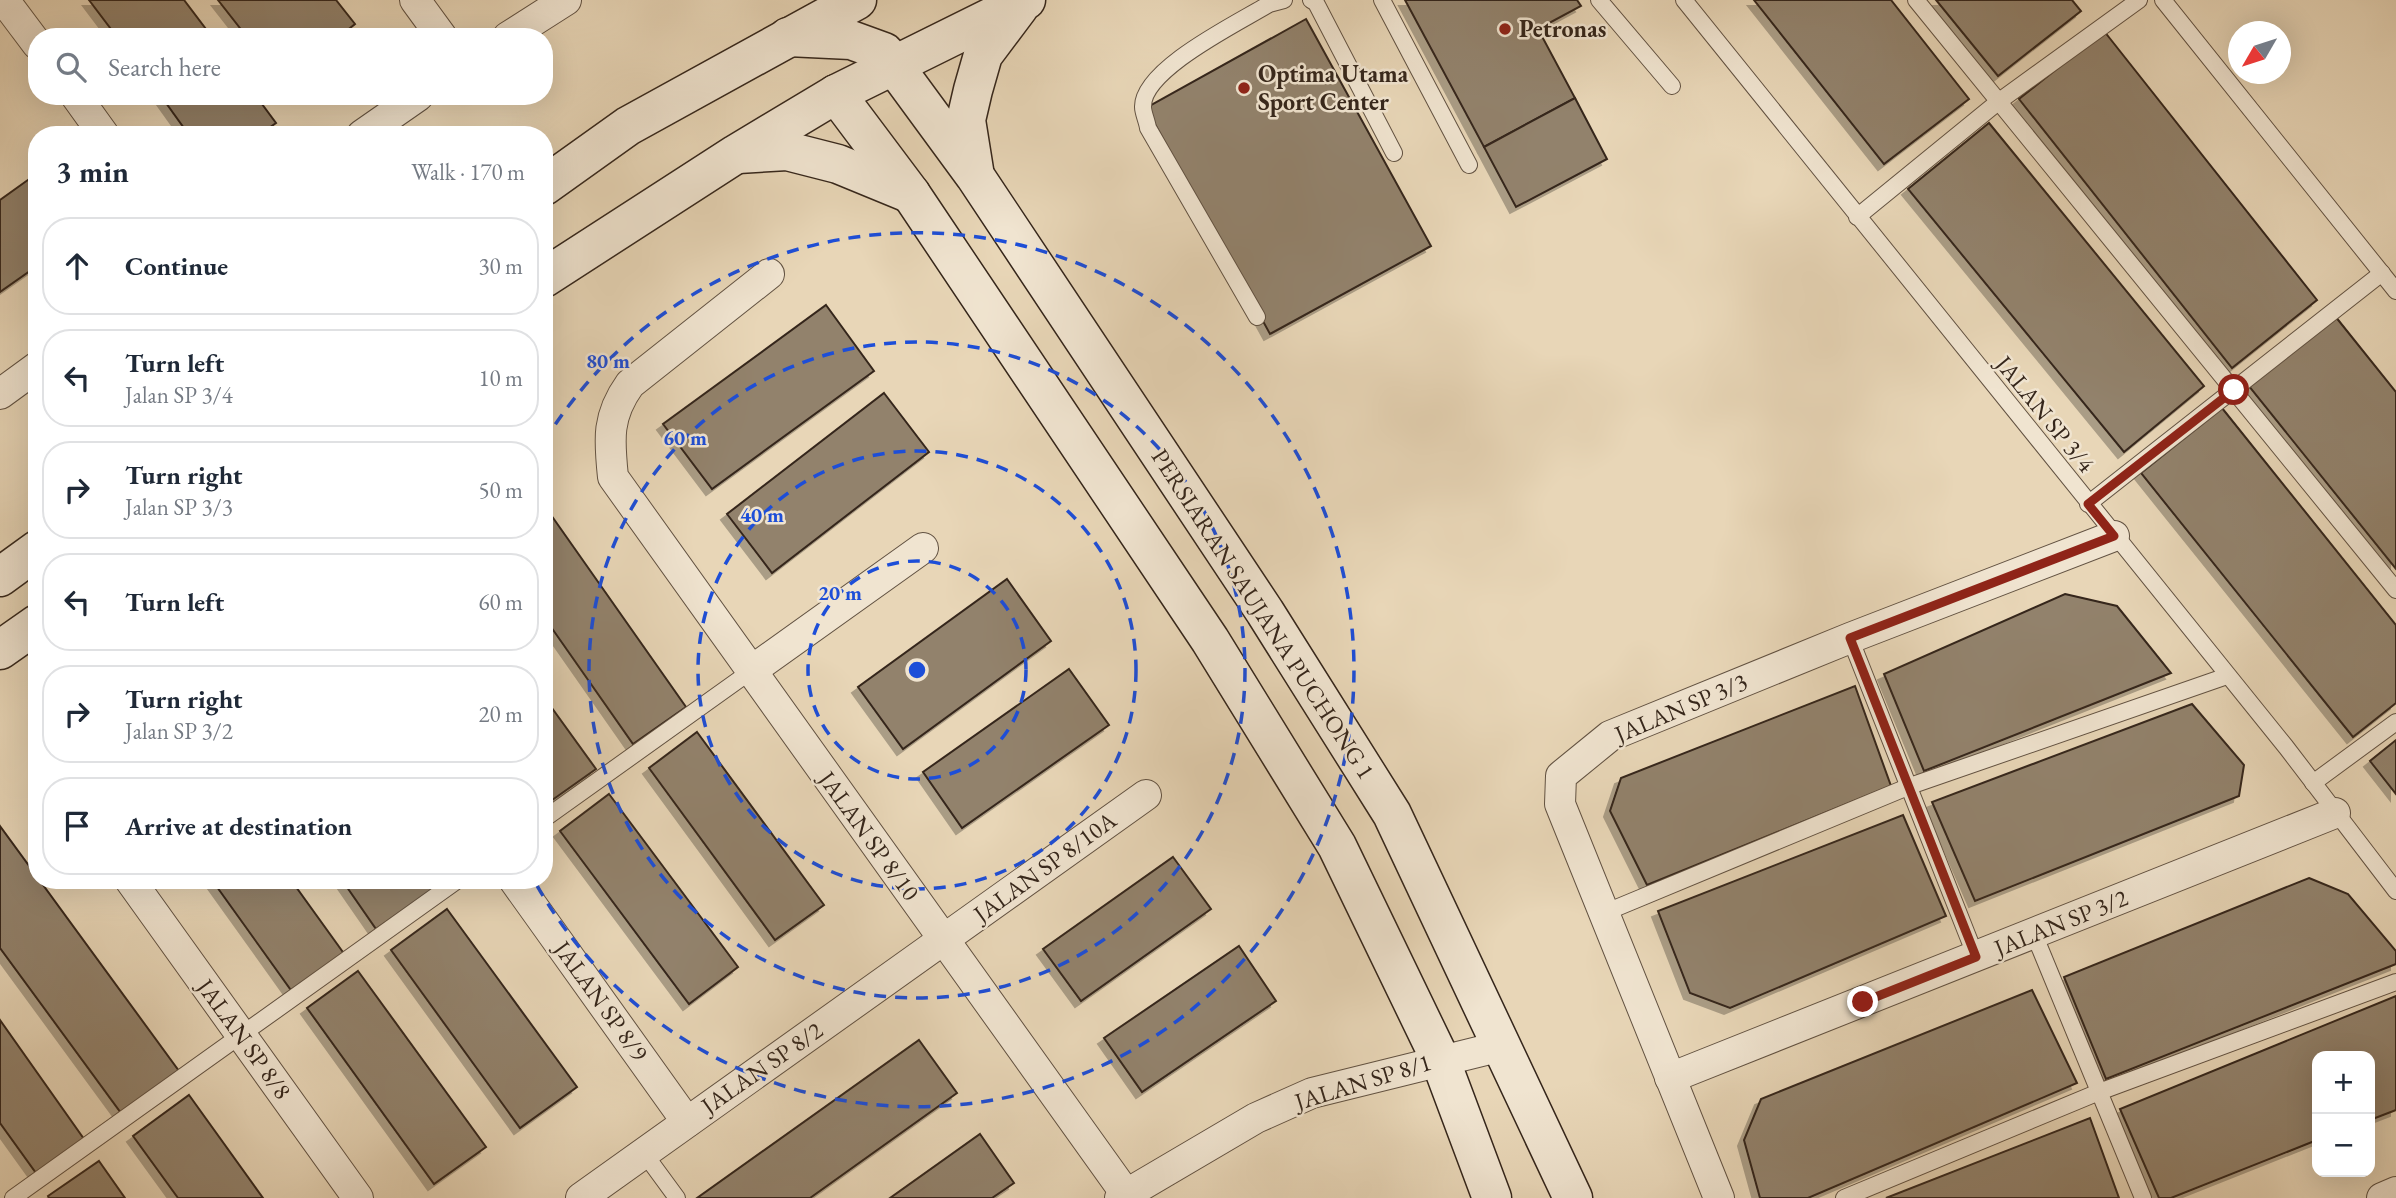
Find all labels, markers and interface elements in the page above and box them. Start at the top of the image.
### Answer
place label: Petronas [1519,13,1606,44]
marker: Petronas [1497,21,1513,37]
north arrow [2228,21,2291,84]
search box [28,28,553,105]
icon: search [52,48,90,86]
text: Search here [108,50,221,84]
place label: Optima Utama Sport Center [1258,58,1409,117]
marker: Optima Utama Sport Center [1236,80,1252,96]
text: 3 min [56,152,129,191]
text: Walk · 170 m [411,157,525,187]
icon: ahead [58,247,96,285]
text: Continue [125,249,228,283]
text: 30 m [478,251,523,281]
text: Turn left [125,346,224,380]
text: 80 m [586,347,630,374]
street label: JALAN SP 3/4 [1988,348,2102,479]
icon: left [58,359,96,397]
text: 10 m [478,363,523,393]
route start [2218,374,2249,405]
text: Jalan SP 3/4 [125,380,233,410]
text: 60 m [663,424,707,451]
street label: PERSIARAN SAUJANA PUCHONG 1 [1145,443,1382,785]
text: Turn right [125,458,243,492]
icon: right [58,471,96,509]
text: 50 m [478,475,523,505]
text: Jalan SP 3/3 [125,492,233,522]
text: 40 m [740,501,784,528]
text: 20 m [818,579,862,606]
icon: left [58,583,96,621]
text: Turn left [125,585,224,619]
text: 60 m [478,587,523,617]
centre of rings [905,658,929,682]
street label: JALAN SP 3/3 [1608,666,1752,750]
text: Turn right [125,682,243,716]
icon: right [58,695,96,733]
text: 20 m [478,699,523,729]
text: Jalan SP 3/2 [125,716,233,746]
street label: JALAN SP 8/10 [811,763,927,907]
street label: JALAN SP 8/10A [966,804,1123,930]
icon: arrive [58,807,96,845]
text: Arrive at destination [125,809,352,843]
street label: JALAN SP 3/2 [1988,882,2132,964]
street label: JALAN SP 8/9 [546,933,656,1067]
street label: JALAN SP 8/8 [189,971,298,1105]
route end [1847,986,1878,1017]
street label: JALAN SP 8/2 [693,1014,829,1122]
street label: JALAN SP 8/1 [1289,1046,1435,1118]
map controls [2312,1051,2375,1177]
button: + [2312,1051,2375,1114]
button: − [2312,1114,2375,1177]

